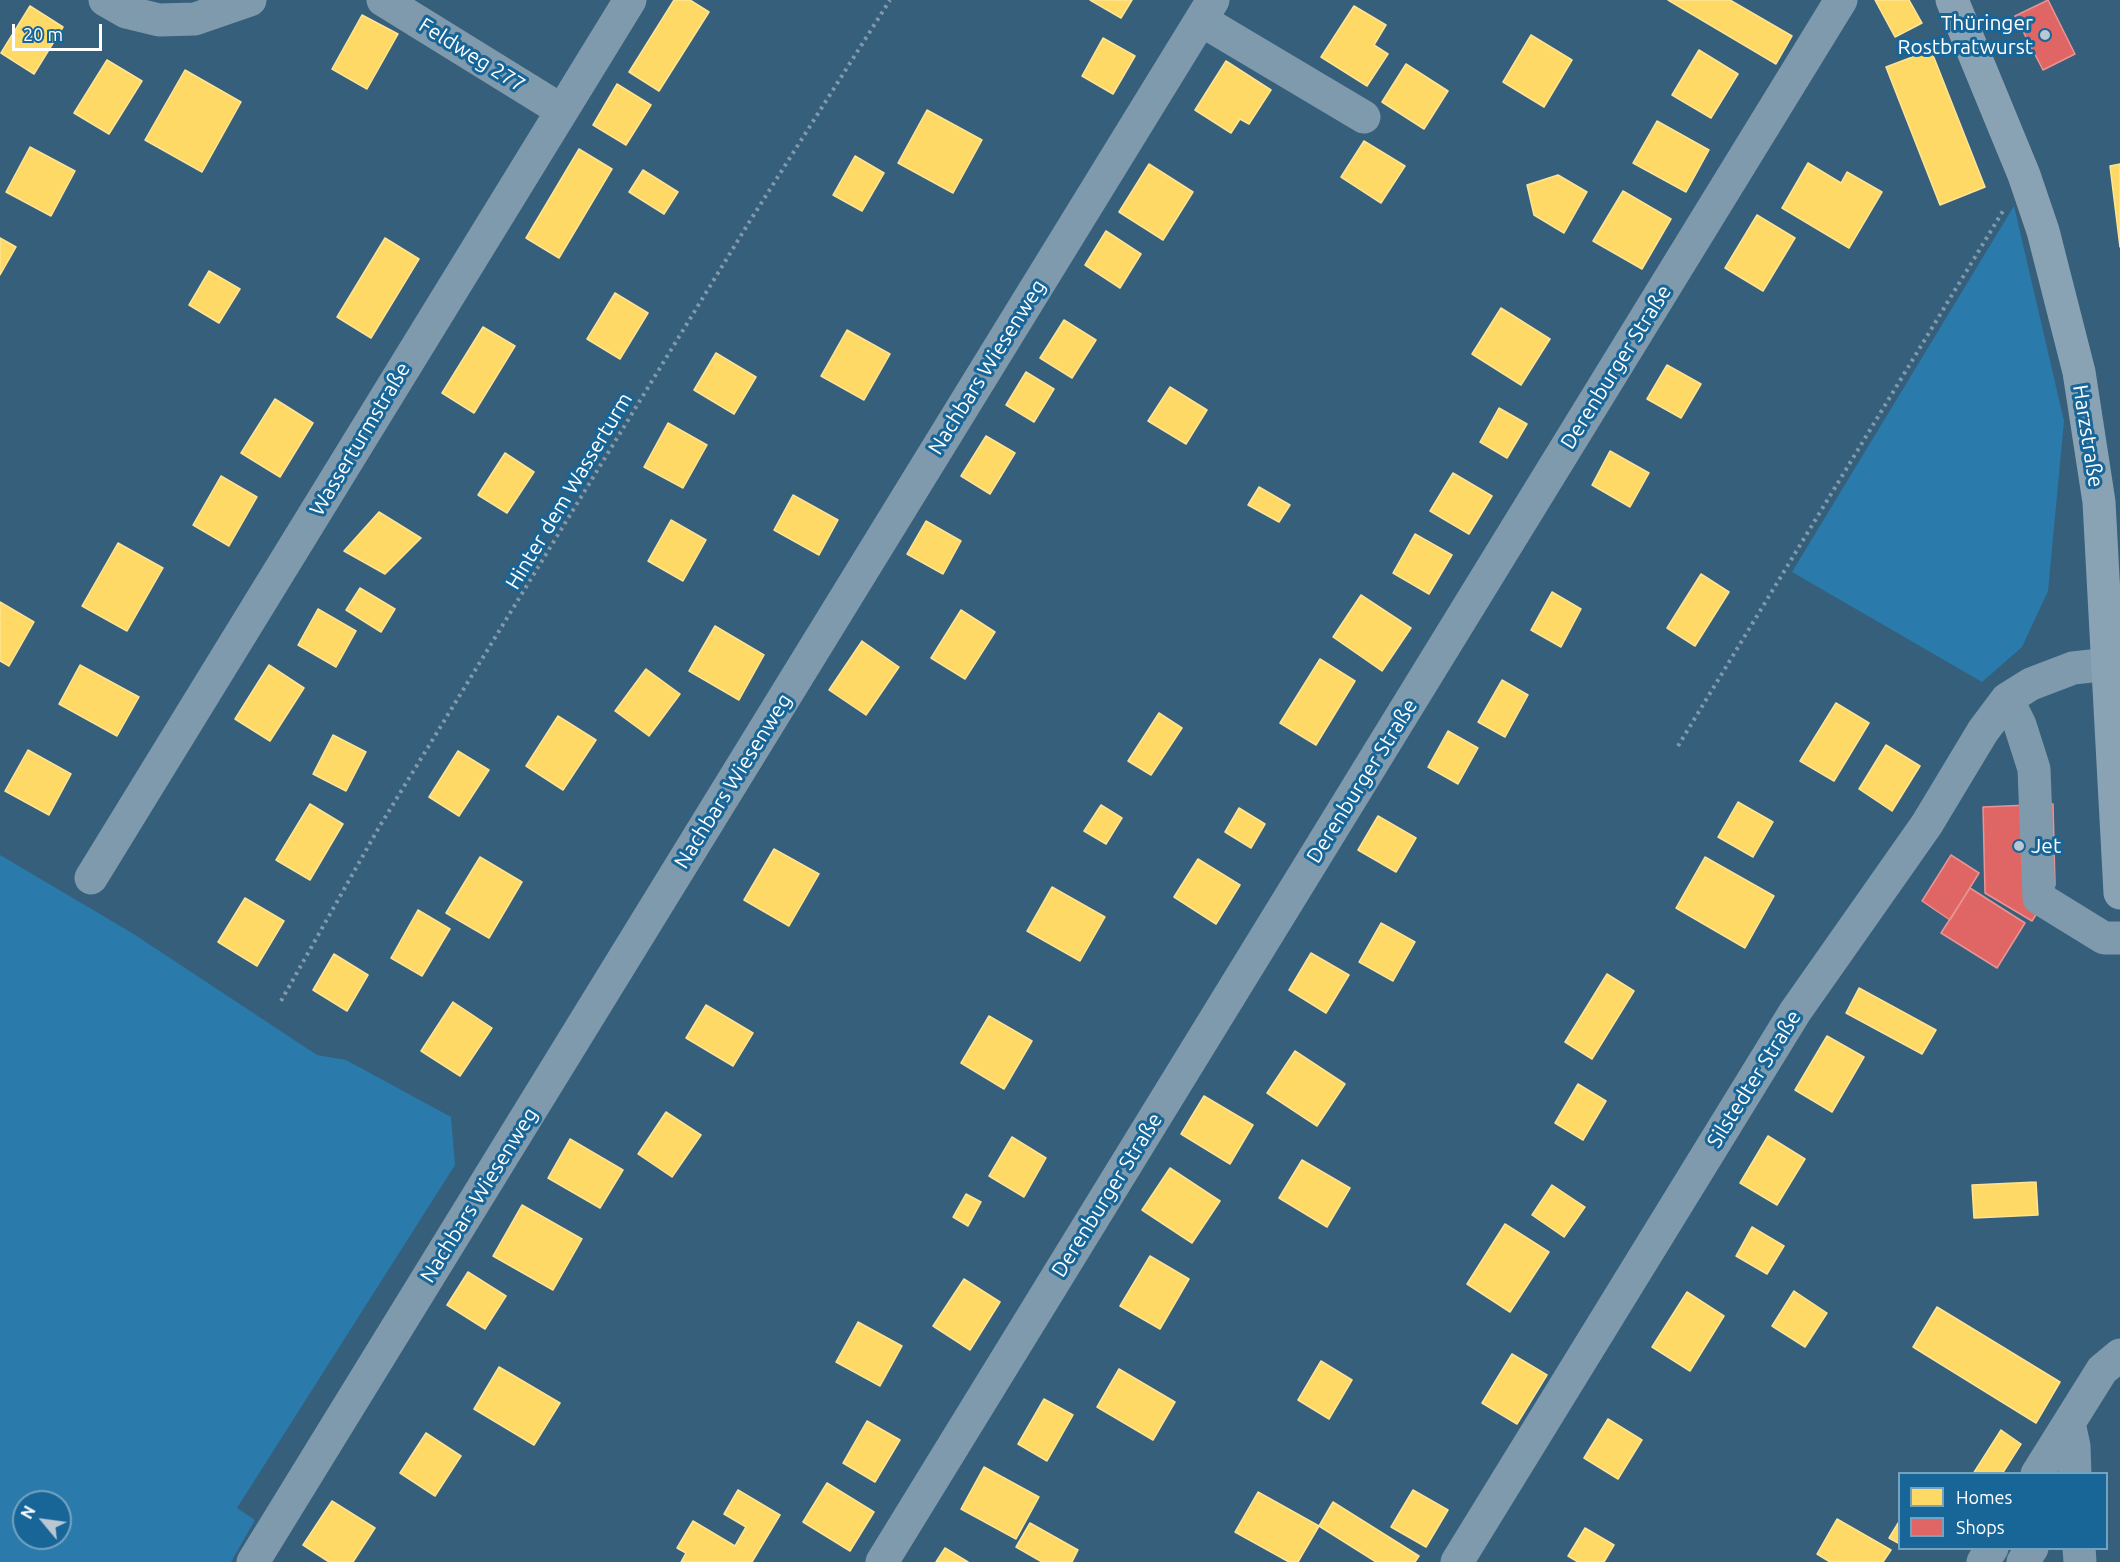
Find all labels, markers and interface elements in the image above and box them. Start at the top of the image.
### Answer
place label: Thüringer Rostbratwurst [1897,10,2033,60]
scale bar [15,12,105,50]
street label: Feldweg 277 [414,12,530,98]
text: 20 m [23,24,63,44]
marker: Thüringer Rostbratwurst [2038,28,2052,42]
street label: Nachbars Wiesenweg [923,275,1051,459]
street label: Derenburger Straße [1555,280,1677,454]
street label: Wasserturmstraße [304,358,416,520]
street label: Harzstraße [2067,383,2109,489]
street label: Hinter dem Wasserturm [500,388,638,594]
street label: Nachbars Wiesenweg [669,689,797,873]
street label: Derenburger Straße [1301,694,1423,868]
place label: Jet [2031,833,2061,859]
marker: Jet [2012,839,2026,853]
street label: Silstedter Straße [1702,1005,1806,1153]
street label: Nachbars Wiesenweg [415,1103,543,1287]
street label: Derenburger Straße [1046,1108,1168,1282]
legend [1898,1472,2108,1550]
text: Homes [1956,1487,2012,1507]
north arrow [12,1490,72,1550]
text: N [17,1503,39,1522]
text: Shops [1956,1517,2005,1537]

